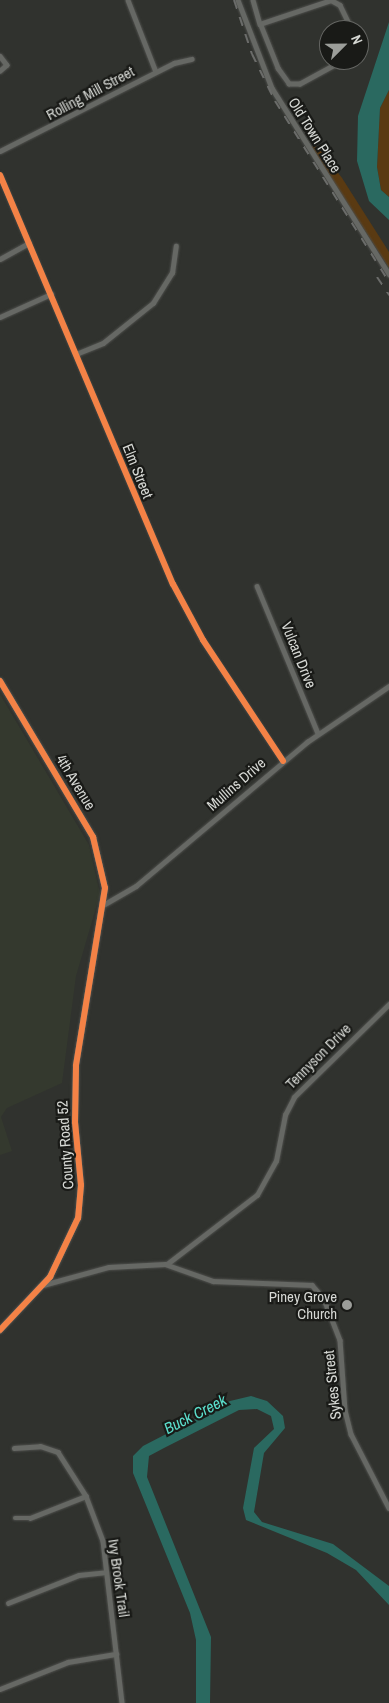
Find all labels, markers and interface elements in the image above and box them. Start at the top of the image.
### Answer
north arrow [319,20,369,70]
text: N [347,32,367,47]
street label: Rolling Mill Street [43,62,137,124]
street label: Old Town Place [285,94,345,176]
street label: Elm Street [119,441,157,501]
street label: Vulcan Drive [278,619,320,691]
street label: 4th Avenue [52,751,100,813]
street label: Mullins Drive [203,754,269,814]
street label: Tennyson Drive [281,1019,355,1093]
street label: County Road 52 [53,1100,77,1190]
place label: Piney Grove Church [269,1287,337,1322]
marker: Piney Grove Church [341,1299,353,1311]
street label: Sykes Street [319,1349,345,1421]
water label: Buck Creek [160,1390,230,1438]
street label: Ivy Brook Trail [105,1538,133,1618]

